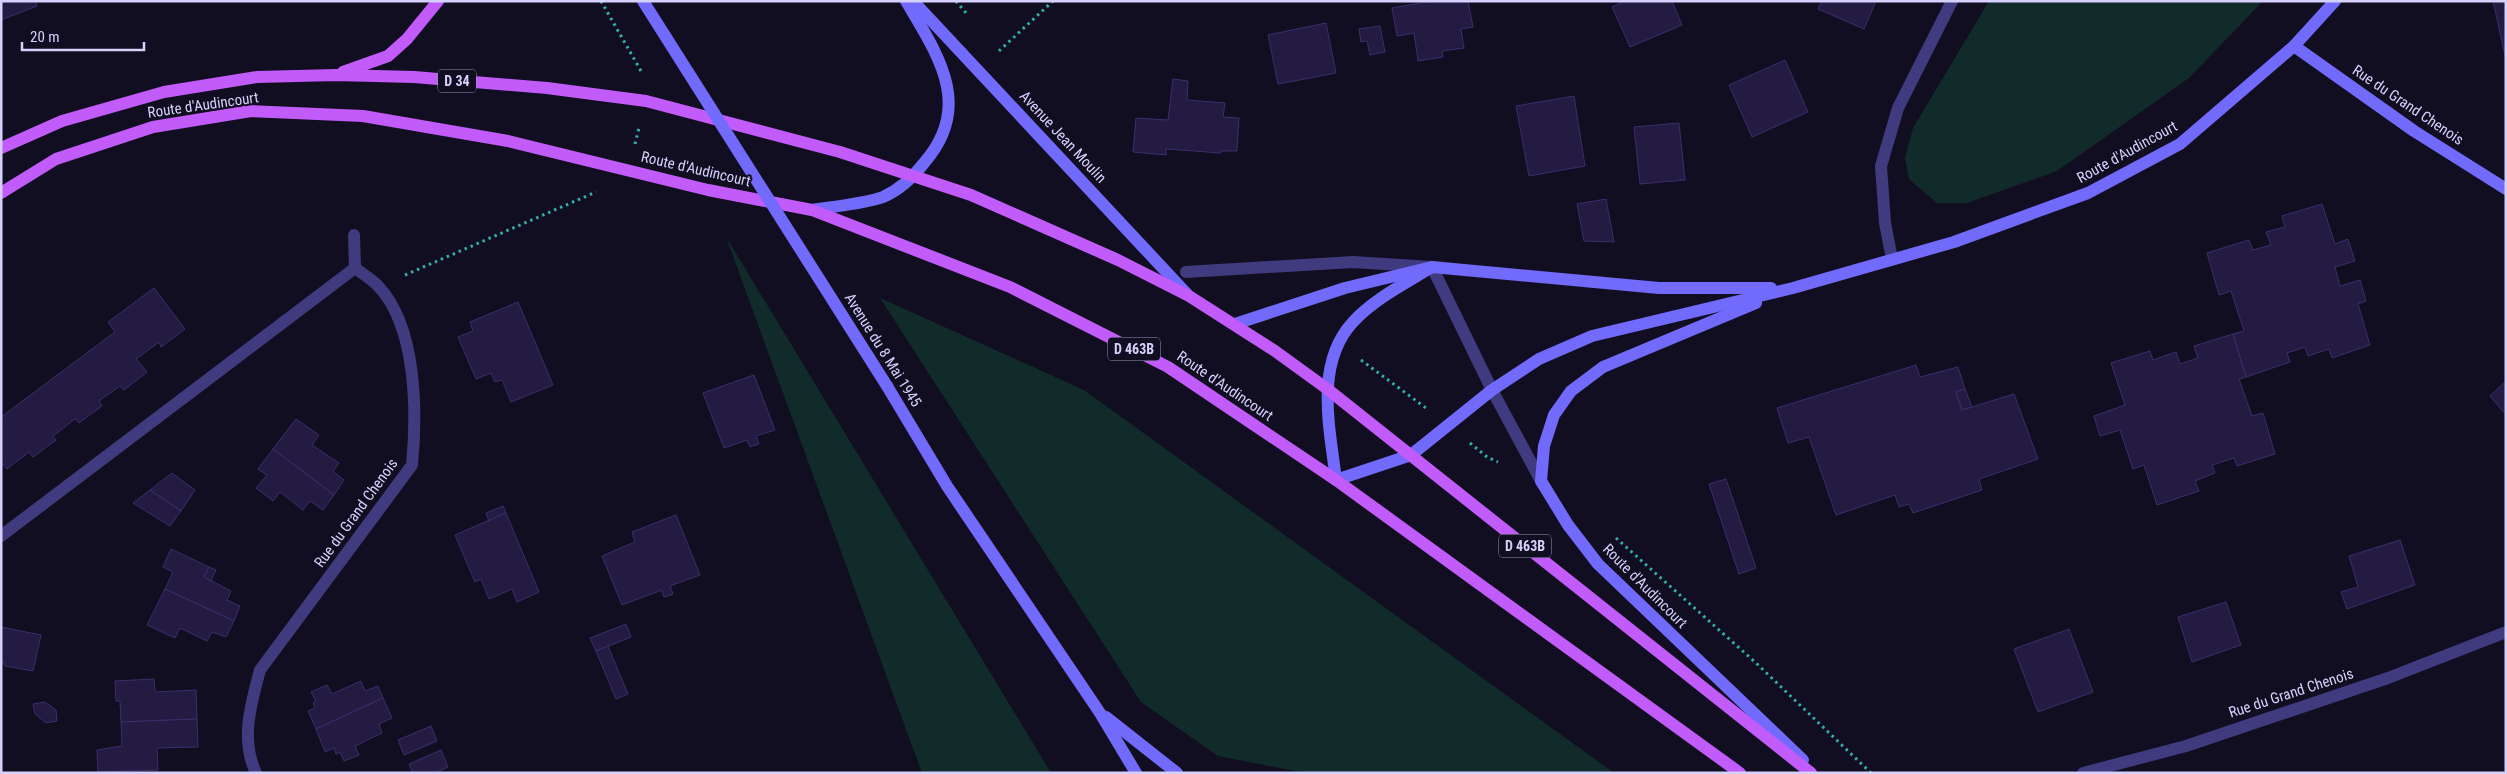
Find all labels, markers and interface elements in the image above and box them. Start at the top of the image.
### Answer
scale bar [22,20,145,52]
text: 20 m [30,28,60,46]
street label: Rue du Grand Chenois [2349,61,2467,149]
road number: D 34 [438,70,476,92]
street label: Avenue Jean Moulin [1016,87,1110,187]
street label: Route d'Audincourt [146,88,260,122]
street label: Route d'Audincourt [2074,117,2180,187]
street label: Route d'Audincourt [639,148,753,190]
street label: Avenue du 8 Mai 1945 [841,290,925,410]
road number: D 463B [1108,338,1160,360]
street label: Route d'Audincourt [1174,347,1276,425]
street label: Rue du Grand Chenois [310,455,402,571]
road number: D 463B [1499,534,1551,558]
street label: Route d'Audincourt [1599,540,1691,632]
street label: Rue du Grand Chenois [2226,664,2356,722]

